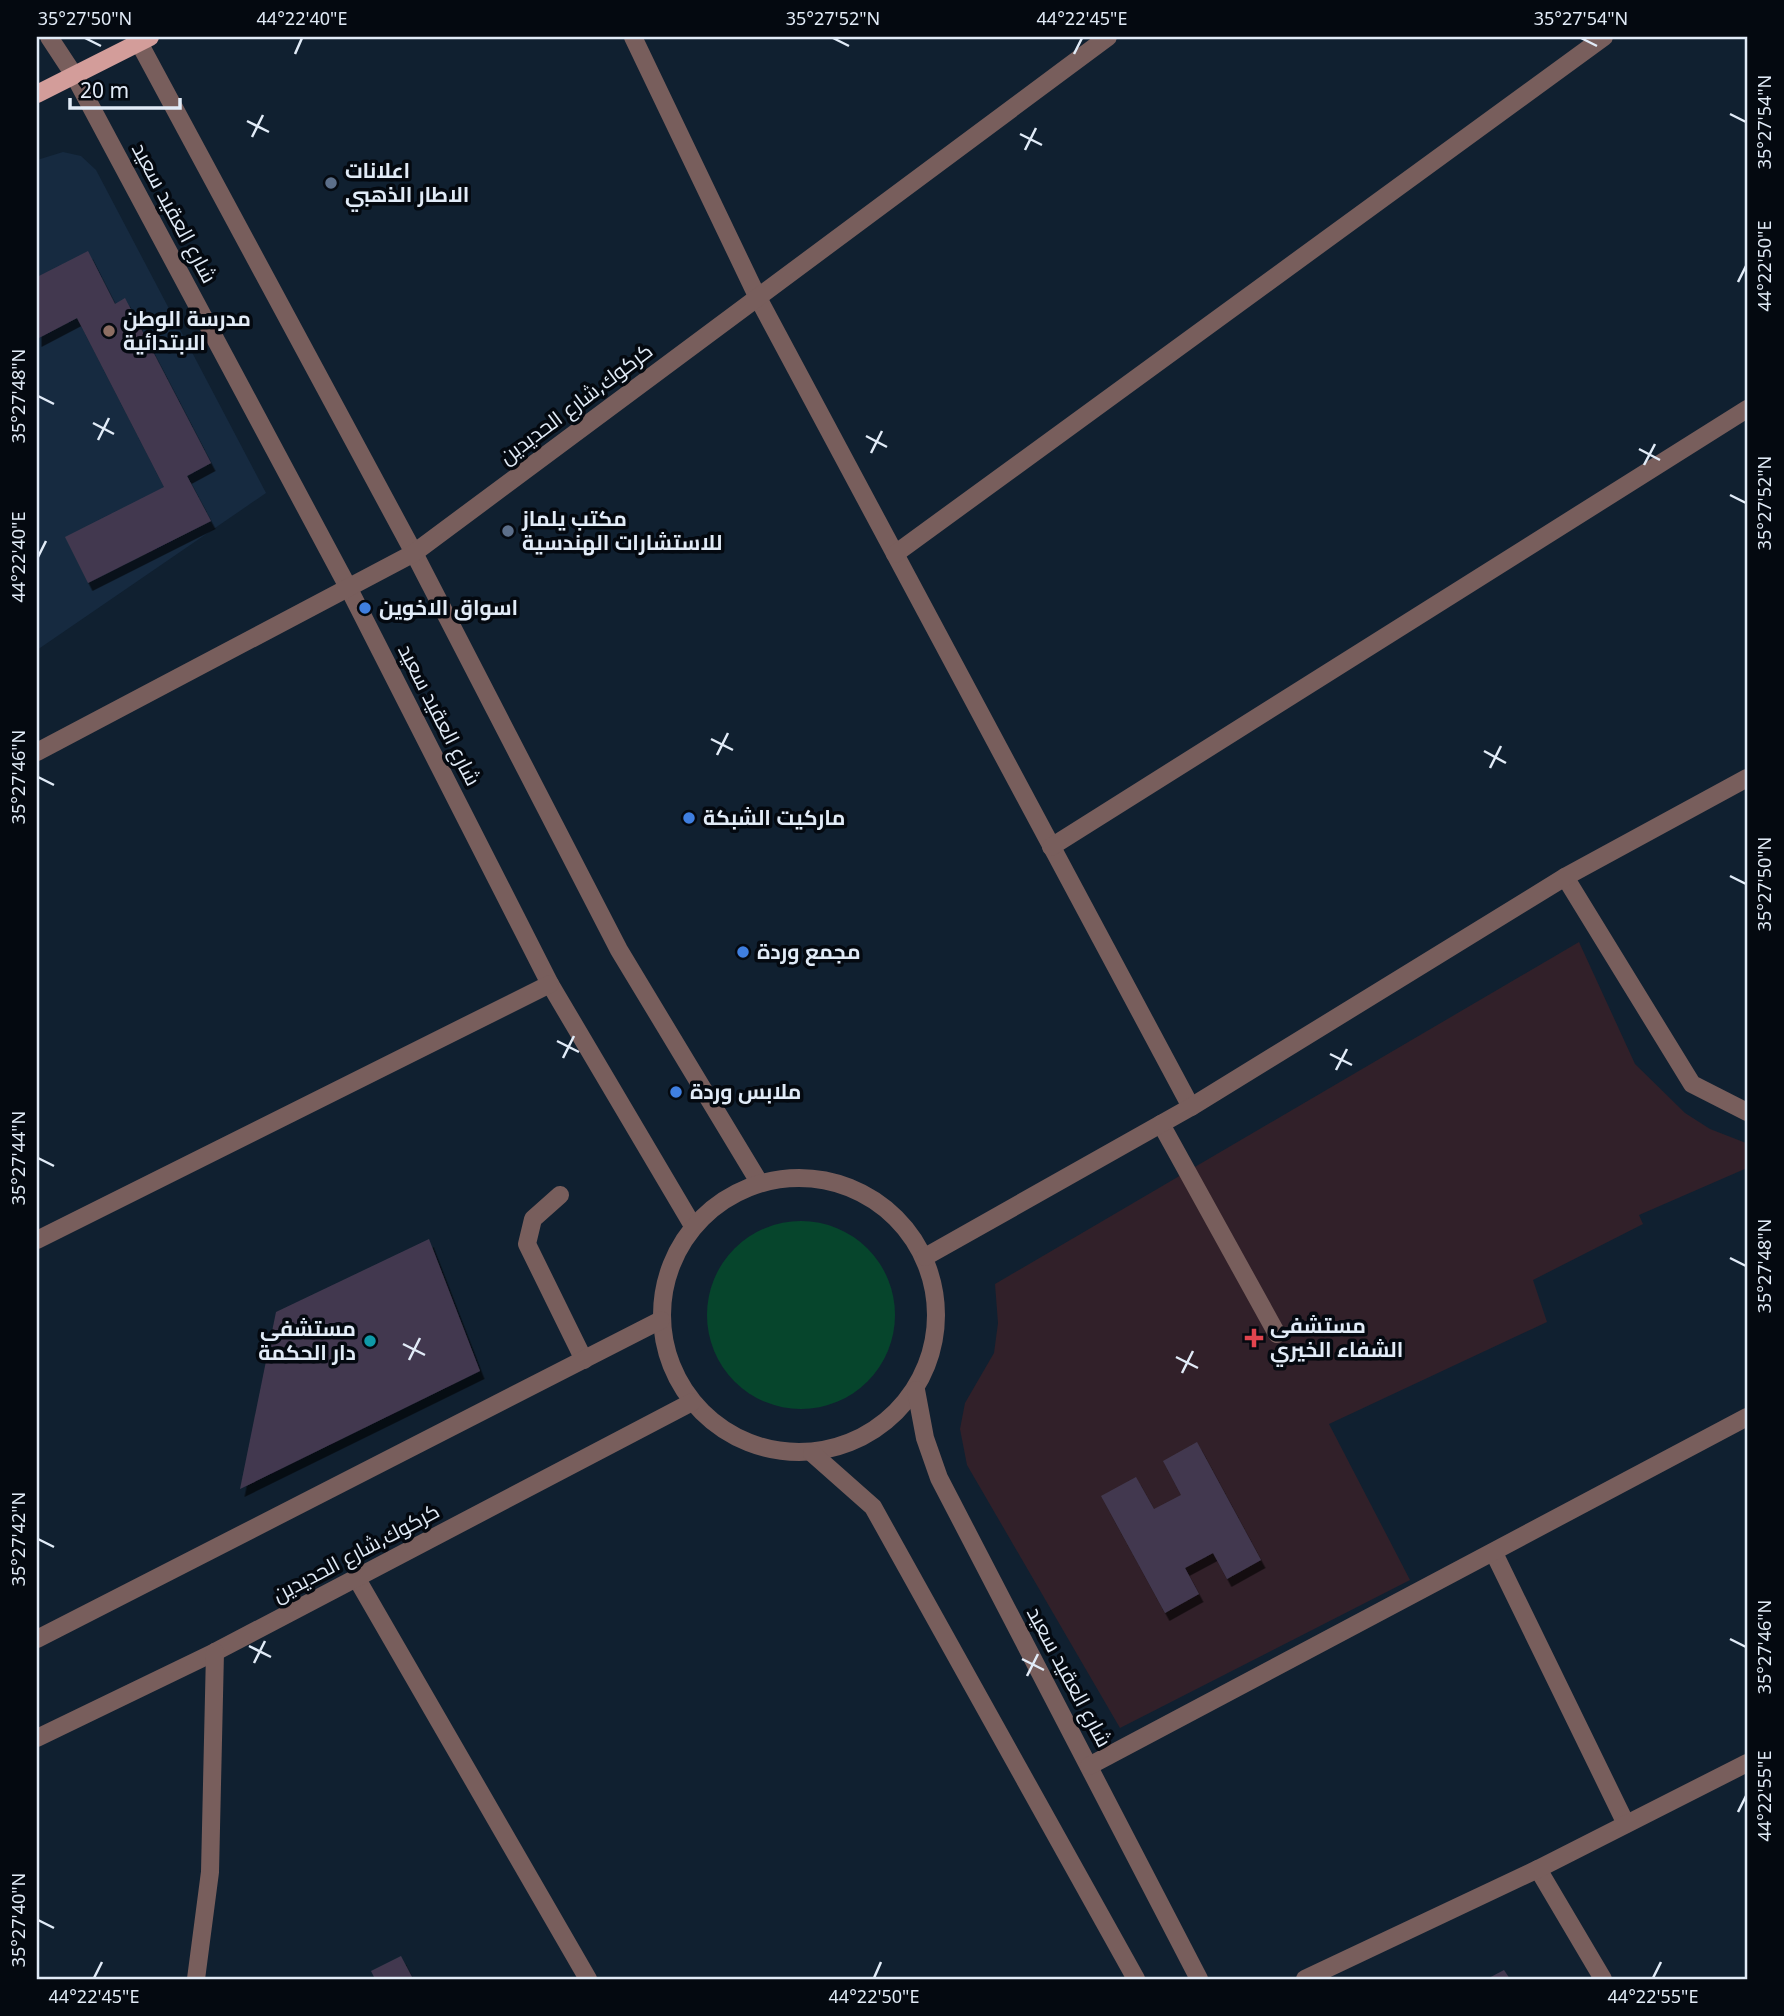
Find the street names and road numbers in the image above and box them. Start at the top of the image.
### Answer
street label: شارع العقيد سعيد [125,137,224,288]
street label: كركوك,شارع الحديدين [493,336,658,471]
street label: شارع العقيد سعيد [391,639,488,791]
street label: كركوك,شارع الحديدين [267,1496,444,1609]
street label: شارع العقيد سعيد [1020,1601,1119,1752]

